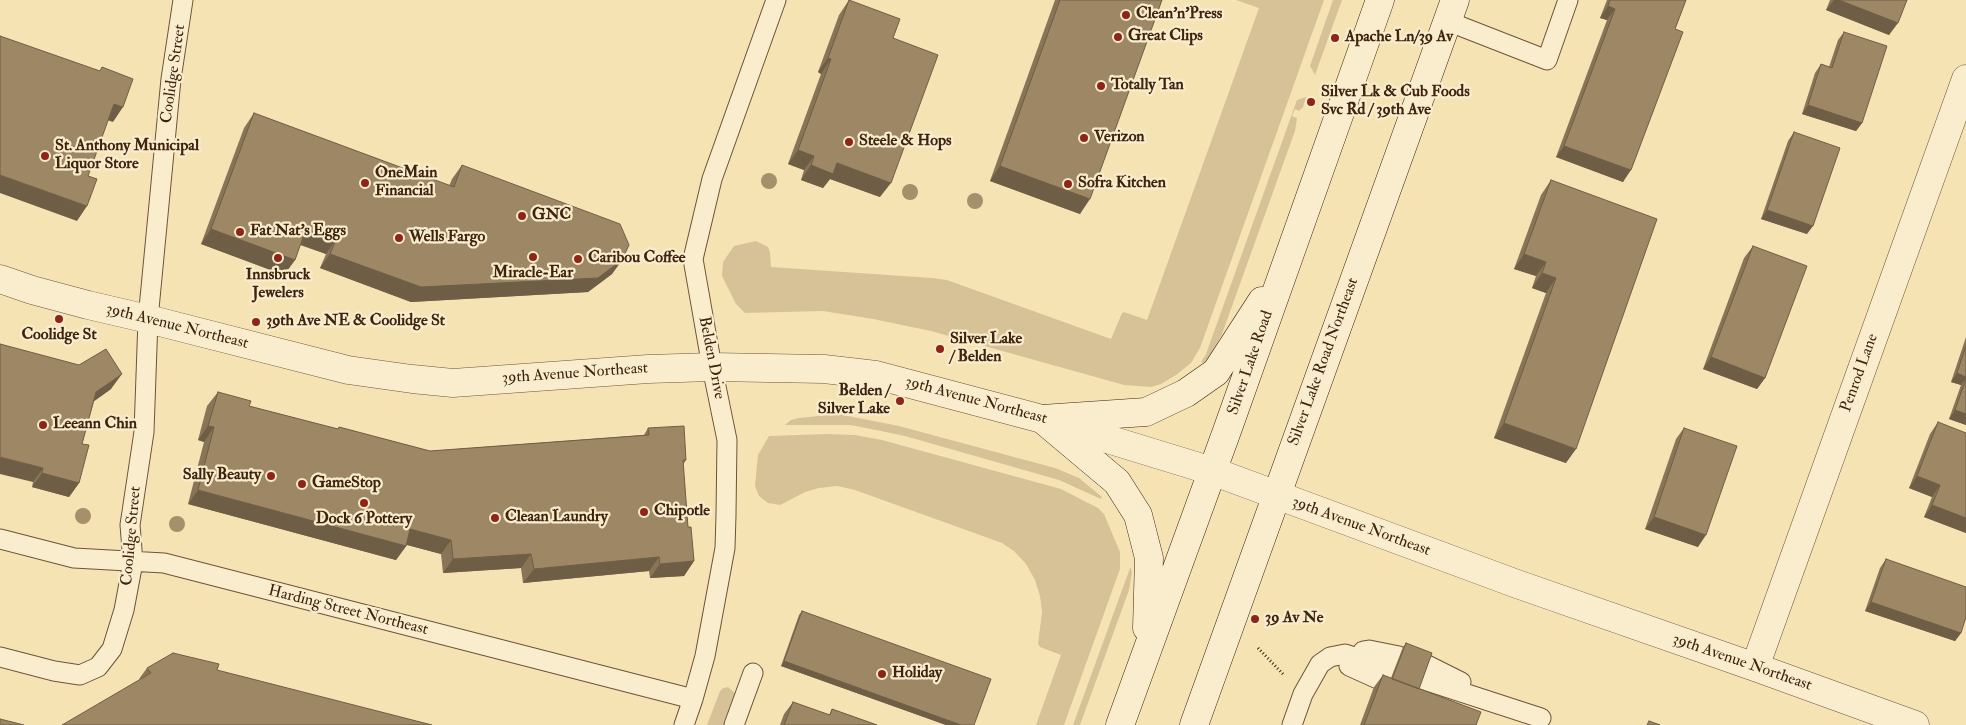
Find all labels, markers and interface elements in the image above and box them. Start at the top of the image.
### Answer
place label: Clean'n'Press [1136,5,1222,25]
marker: Clean'n'Press [1120,9,1132,21]
street label: Coolidge Street [158,23,190,125]
place label: Great Clips [1128,27,1203,47]
place label: Apache Ln/39 Av [1345,28,1453,48]
marker: Great Clips [1112,31,1124,43]
marker: Apache Ln/39 Av [1329,32,1341,44]
place label: Totally Tan [1111,76,1184,96]
marker: Totally Tan [1095,80,1107,92]
place label: Silver Lk & Cub Foods Svc Rd / 39th Ave [1321,83,1470,121]
marker: Silver Lk & Cub Foods Svc Rd / 39th Ave [1305,96,1317,108]
place label: Verizon [1094,128,1145,148]
place label: Steele & Hops [859,132,951,152]
marker: Verizon [1078,132,1090,144]
marker: Steele & Hops [843,136,855,148]
place label: St. Anthony Municipal Liquor Store [55,137,199,175]
marker: St. Anthony Municipal Liquor Store [39,150,51,162]
place label: OneMain Financial [375,164,437,202]
place label: Sofra Kitchen [1078,174,1166,194]
marker: OneMain Financial [359,177,371,189]
marker: Sofra Kitchen [1062,178,1074,190]
place label: GNC [532,206,571,226]
marker: GNC [516,210,528,222]
place label: Fat Nat's Eggs [250,222,346,242]
marker: Fat Nat's Eggs [234,226,246,238]
place label: Wells Fargo [409,228,485,248]
marker: Wells Fargo [393,232,405,244]
place label: Caribou Coffee [588,249,686,269]
marker: Miracle-Ear [527,251,539,263]
marker: Innsbruck Jewelers [272,252,284,264]
marker: Caribou Coffee [572,253,584,265]
place label: Miracle-Ear [493,264,573,284]
place label: Innsbruck Jewelers [246,266,310,304]
street label: Silver Lake Road Northeast [1285,275,1363,449]
street label: 39th Avenue Northeast [104,300,250,354]
street label: Silver Lake Road [1224,308,1278,418]
place label: 39th Ave NE & Coolidge St [266,312,445,332]
marker: Coolidge St [53,313,65,325]
street label: Belden Drive [694,315,728,401]
marker: 39th Ave NE & Coolidge St [250,316,262,328]
place label: Coolidge St [21,326,97,346]
place label: Silver Lake / Belden [950,330,1022,368]
street label: Penrod Lane [1837,331,1883,415]
marker: Silver Lake / Belden [934,343,946,355]
street label: 39th Avenue Northeast [501,359,649,389]
street label: 39th Avenue Northeast [903,373,1049,429]
place label: Belden / Silver Lake [818,382,890,420]
marker: Belden / Silver Lake [894,395,906,407]
place label: Leeann Chin [53,415,137,435]
marker: Leeann Chin [37,419,49,431]
place label: Sally Beauty [183,466,261,486]
marker: Sally Beauty [265,470,277,482]
place label: GameStop [312,474,381,494]
marker: GameStop [296,478,308,490]
street label: Coolidge Street [118,486,146,586]
street label: 39th Avenue Northeast [1289,493,1433,561]
marker: Dock 6 Pottery [358,497,370,509]
place label: Chipotle [654,502,710,522]
marker: Chipotle [638,506,650,518]
place label: Cleaan Laundry [505,508,608,528]
place label: Dock 6 Pottery [316,510,412,530]
marker: Cleaan Laundry [489,512,501,524]
street label: Harding Street Northeast [266,582,430,640]
place label: 39 Av Ne [1265,609,1323,629]
marker: 39 Av Ne [1249,613,1261,625]
street label: 39th Avenue Northeast [1670,630,1814,696]
place label: Holiday [892,664,942,684]
marker: Holiday [876,668,888,680]

